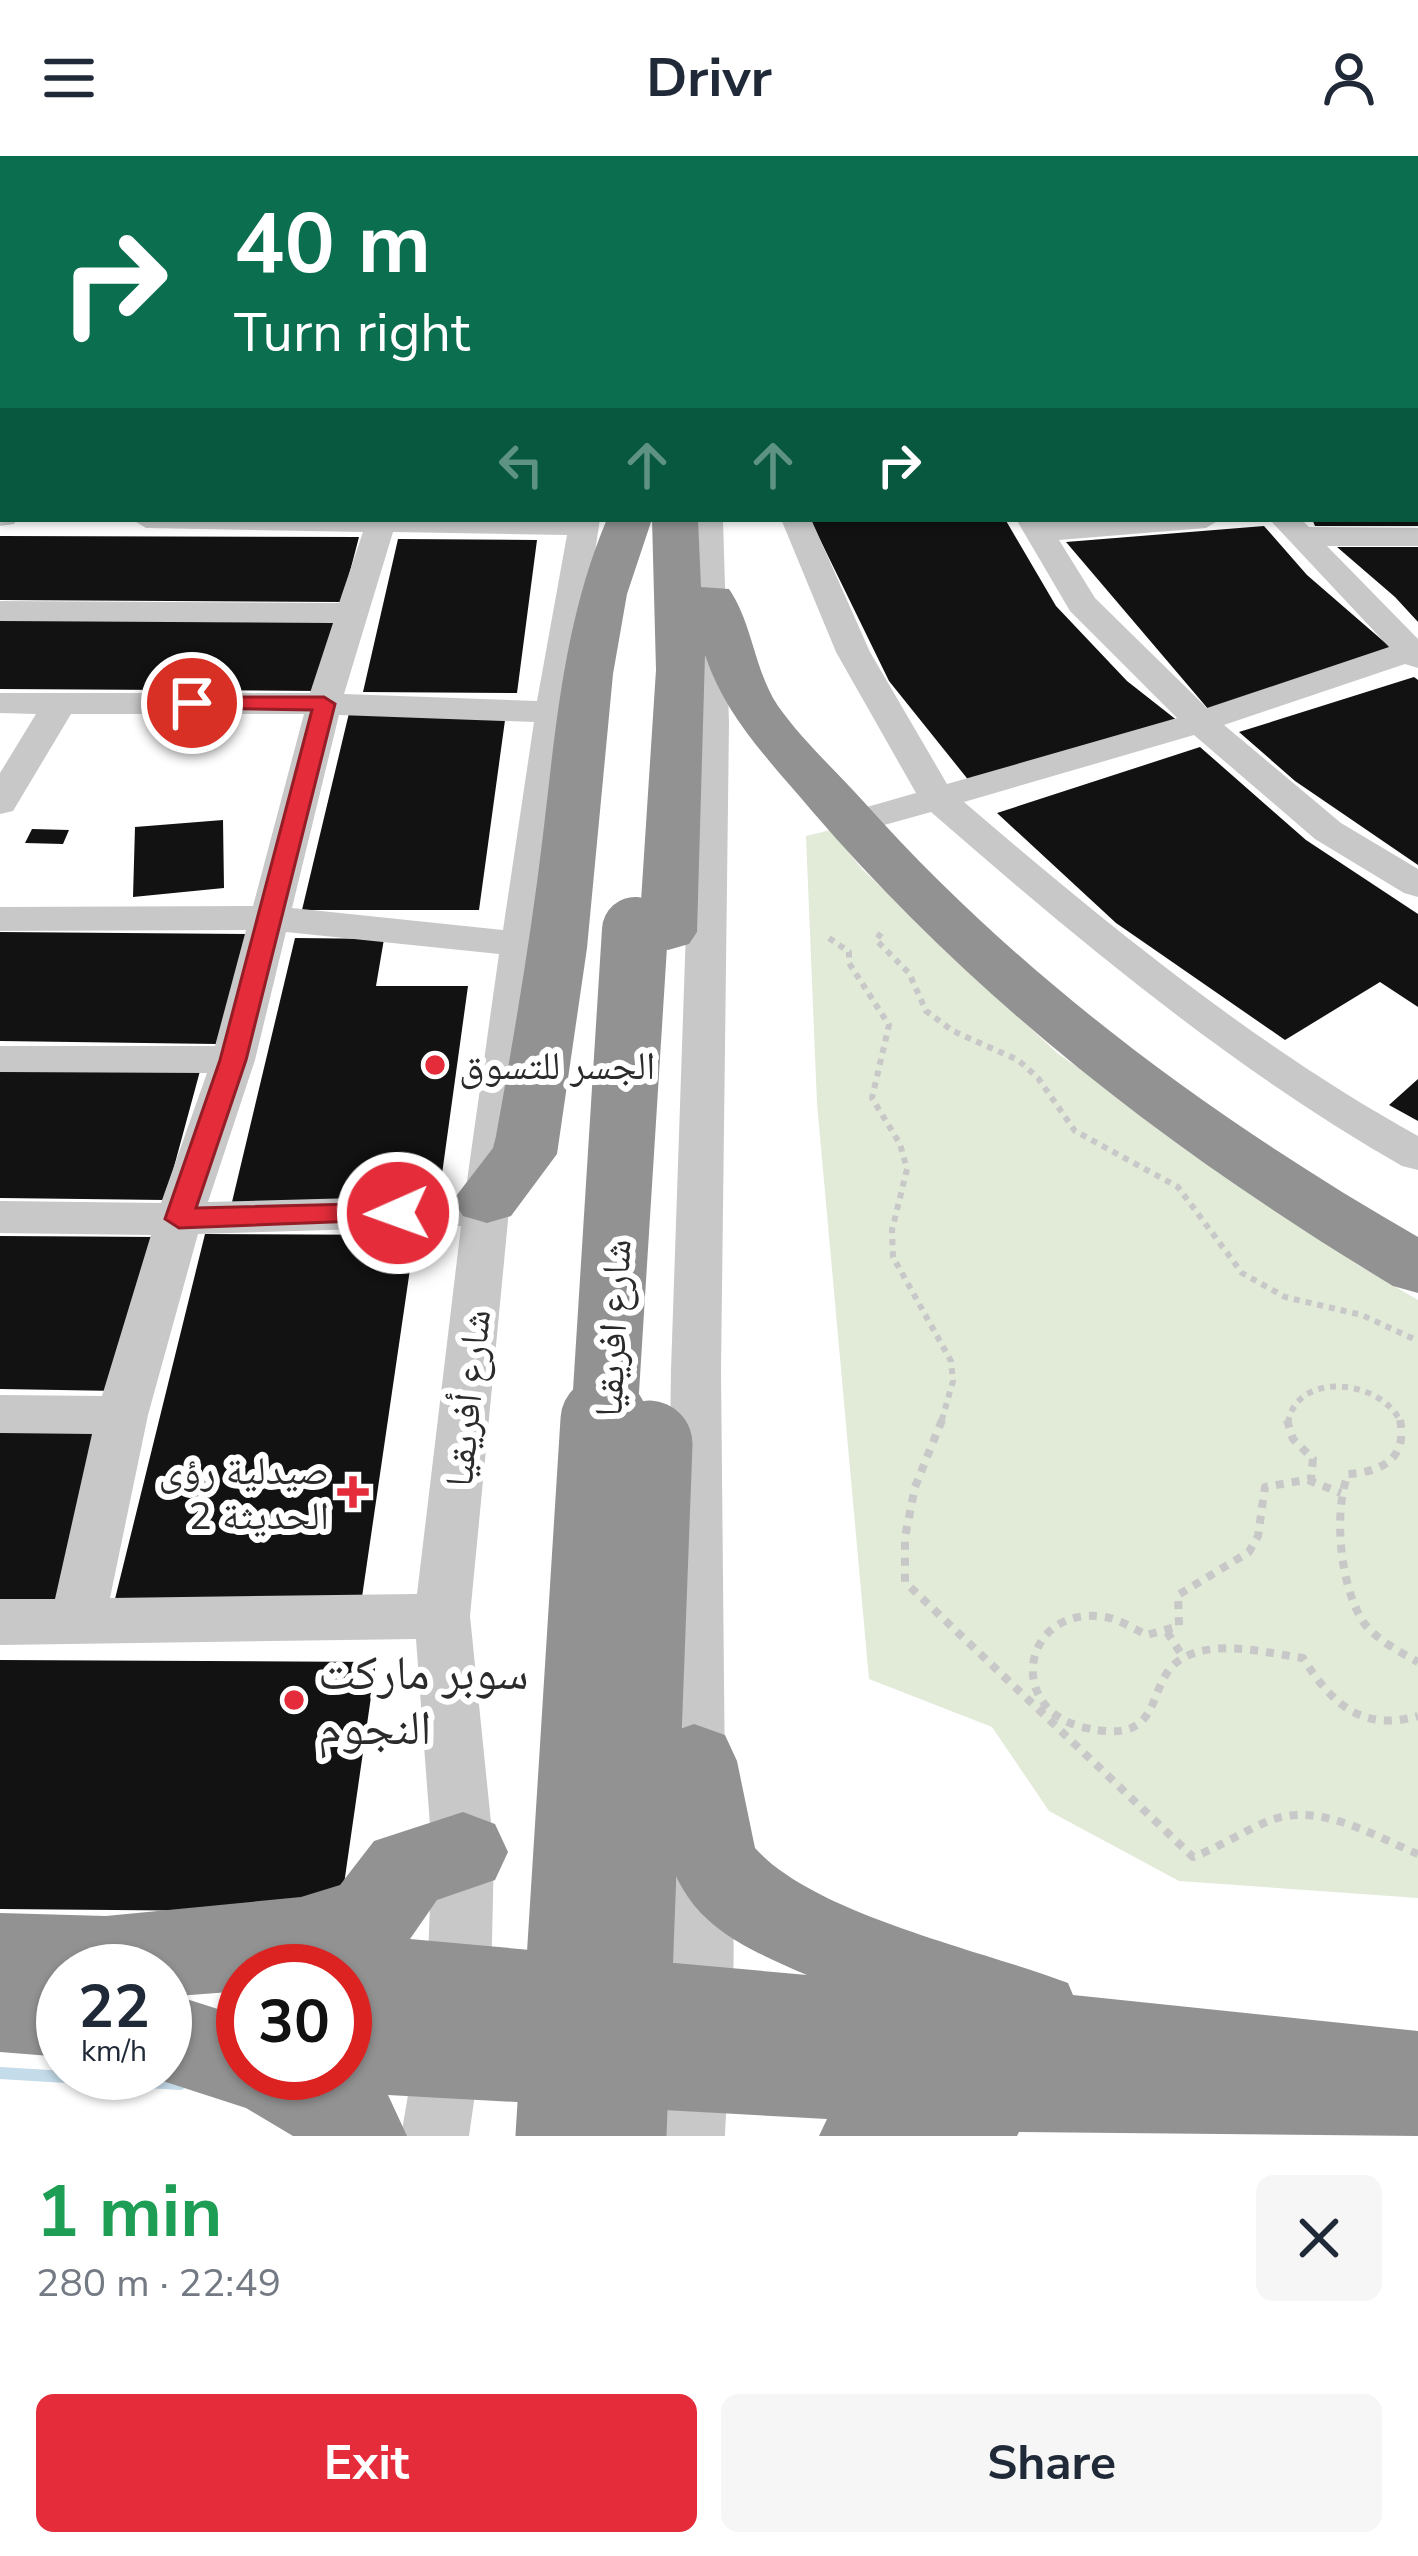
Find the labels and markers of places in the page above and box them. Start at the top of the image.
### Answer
pin [141,652,243,754]
place label: الجسر للتسوق [459,1040,655,1093]
marker: الجسر للتسوق [422,1052,448,1078]
place label: صيدلية رؤى الحديثة 2 [158,1445,329,1543]
marker: صيدلية رؤى الحديثة 2 [340,1479,366,1505]
place label: سوبر ماركت النجوم [318,1640,529,1761]
marker: سوبر ماركت النجوم [281,1687,307,1713]

